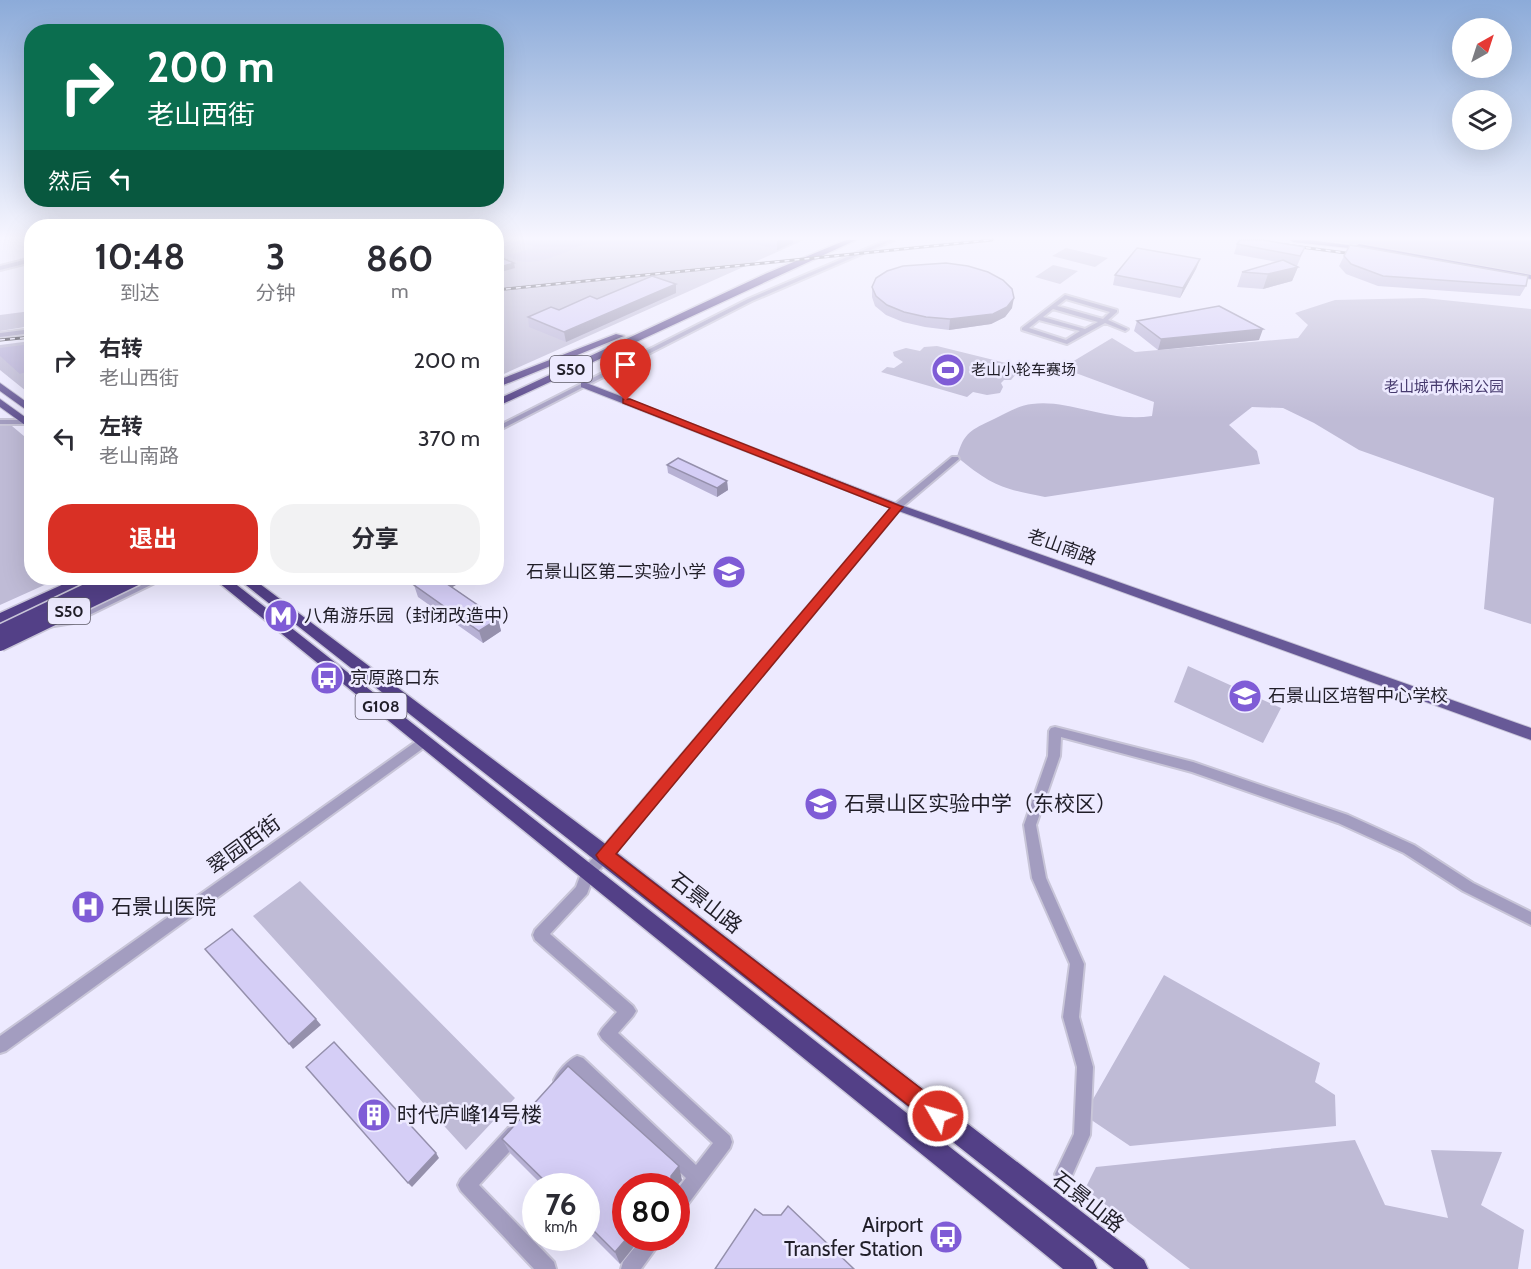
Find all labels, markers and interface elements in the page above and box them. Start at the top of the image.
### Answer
north arrow [1452,18,1512,78]
map controls [1452,18,1512,150]
text: 200 m [147,41,274,93]
icon: right [48,48,126,126]
button: layers [1452,90,1512,150]
text: 老山西街 [147,98,255,131]
icon: left [104,162,137,195]
text: 然后 [48,168,92,195]
text: 10:48 [94,234,185,278]
text: 3 [266,234,285,278]
text: 860 [366,236,434,280]
text: m [391,279,409,303]
text: 到达 [120,281,160,305]
text: 分钟 [256,281,296,305]
text: 右转 [99,335,143,362]
pin [600,339,651,401]
icon: right [48,344,81,377]
text: 200 m [414,347,480,374]
icon: arrive [609,348,642,381]
sports icon: 老山小轮车赛场 [930,352,966,388]
road number: S50 [550,356,592,382]
place label: 老山小轮车赛场 [971,361,1076,379]
text: 老山西街 [99,366,179,390]
park label: 老山城市休闲公园 [1384,378,1504,396]
text: 左转 [99,413,143,440]
icon: left [48,422,81,455]
text: 370 m [418,425,480,452]
text: 老山南路 [99,444,179,468]
button: 退出 [48,504,258,573]
button: 分享 [270,504,480,573]
street label: 老山南路 [1024,524,1100,570]
school or university icon: 石景山区第二实验小学 [711,554,747,590]
place label: 石景山区第二实验小学 [526,561,706,583]
road number: S50 [48,598,90,624]
metro station icon: 八角游乐园（封闭改造中） [263,598,299,634]
place label: 八角游乐园（封闭改造中） [304,605,520,627]
bus stop icon: 京原路口东 [309,660,345,696]
place label: 京原路口东 [350,667,440,689]
school or university icon: 石景山区培智中心学校 [1227,678,1263,714]
place label: 石景山区培智中心学校 [1268,685,1448,707]
road number: G108 [356,693,406,719]
school or university icon: 石景山区实验中学（东校区） [803,786,839,822]
place label: 石景山区实验中学（东校区） [844,791,1117,816]
street label: 翠园西街 [202,810,285,879]
street label: 石景山路 [666,867,747,938]
hospital icon: 石景山医院 [70,889,106,925]
place label: 石景山医院 [111,894,216,919]
position arrow [906,1084,970,1148]
building icon: 时代庐峰14号楼 [356,1097,392,1133]
place label: 时代庐峰14号楼 [397,1102,542,1127]
street label: 石景山路 [1048,1166,1129,1237]
speed limit sign: 80 [612,1173,690,1251]
text: 76 [545,1186,577,1223]
place label: Airport Transfer Station [784,1212,923,1261]
text: km/h [545,1218,577,1236]
bus stop icon: Airport Transfer Station [928,1219,964,1255]

